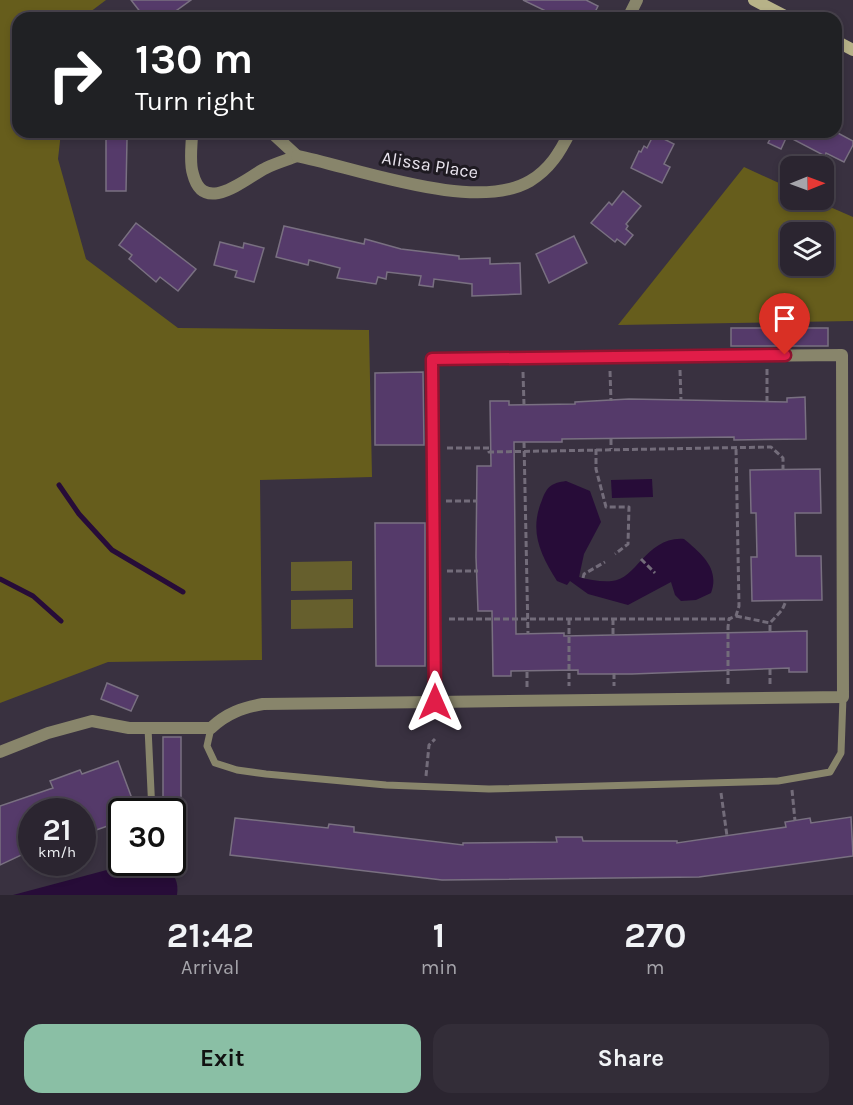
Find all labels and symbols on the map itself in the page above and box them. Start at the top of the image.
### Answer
street label: Alissa Place [380,147,480,183]
north arrow [780,156,834,210]
pin [759,293,810,355]
position arrow [403,670,467,734]
speed limit sign: 30 [108,798,186,876]

